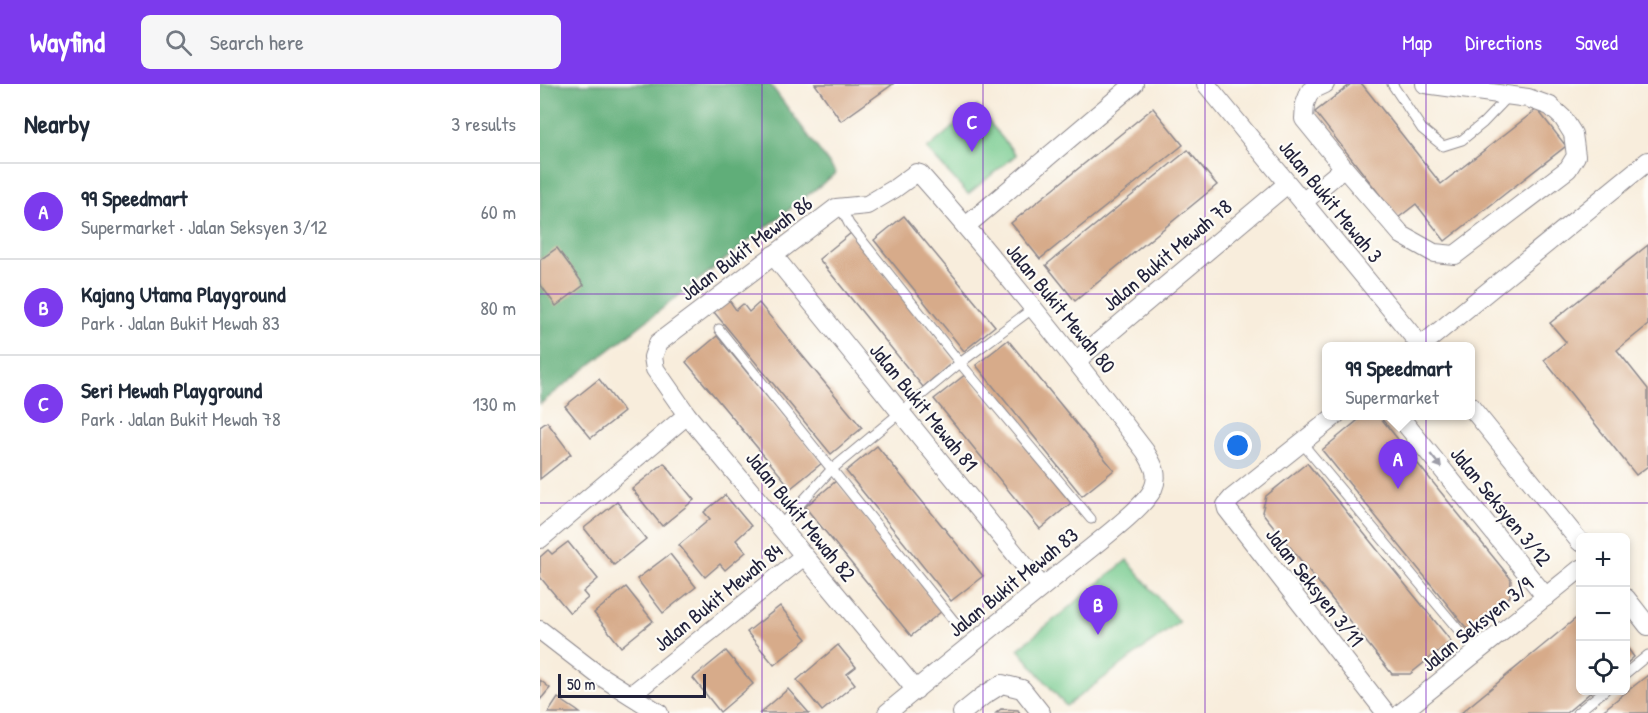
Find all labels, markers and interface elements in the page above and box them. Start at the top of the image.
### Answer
search box [141,15,561,69]
text: Wayfind [30,23,105,61]
icon: search [162,26,195,59]
text: Search here [210,27,304,57]
text: Map [1402,28,1432,57]
text: Directions [1465,28,1542,57]
text: Saved [1575,28,1618,57]
pin: C [952,103,992,152]
text: Nearby [24,106,90,141]
text: 3 results [451,110,516,137]
street label: Jalan Bukit Mewah 3 [1272,133,1390,269]
text: 99 Speedmart [81,183,187,213]
street label: Jalan Bukit Mewah 86 [674,189,818,307]
street label: Jalan Bukit Mewah 78 [1096,192,1238,318]
text: A [39,198,48,225]
text: 60 m [481,198,516,225]
text: Supermarket · Jalan Seksyen 3/12 [81,213,327,240]
street label: Jalan Bukit Mewah 80 [1000,237,1122,379]
text: Kajang Utama Playground [81,279,285,309]
text: B [38,294,49,321]
text: 80 m [480,294,516,321]
text: Park · Jalan Bukit Mewah 83 [81,309,280,336]
street label: Jalan Bukit Mewah 81 [863,337,985,477]
popup [1322,342,1475,420]
text: 99 Speedmart [1345,353,1452,383]
text: Seri Mewah Playground [81,375,262,405]
text: Supermarket [1345,383,1439,410]
text: C [38,390,49,417]
text: 130 m [473,390,516,417]
text: Park · Jalan Bukit Mewah 78 [81,405,281,432]
your location [1223,431,1252,460]
pin: A [1378,440,1418,489]
street label: Jalan Seksyen 3/12 [1444,440,1558,572]
street label: Jalan Bukit Mewah 82 [739,445,863,587]
one-way arrow [1429,453,1442,469]
street label: Jalan Bukit Mewah 83 [942,521,1084,643]
street label: Jalan Seksyen 3/11 [1259,521,1371,653]
map controls [1576,533,1630,695]
button: + [1576,533,1630,587]
street label: Jalan Bukit Mewah 84 [647,536,789,658]
street label: Jalan Seksyen 3/9 [1415,570,1539,678]
pin: B [1078,586,1118,635]
button: − [1576,587,1630,641]
button: locate [1576,641,1630,695]
scale bar [558,671,706,698]
text: 50 m [567,673,596,695]

